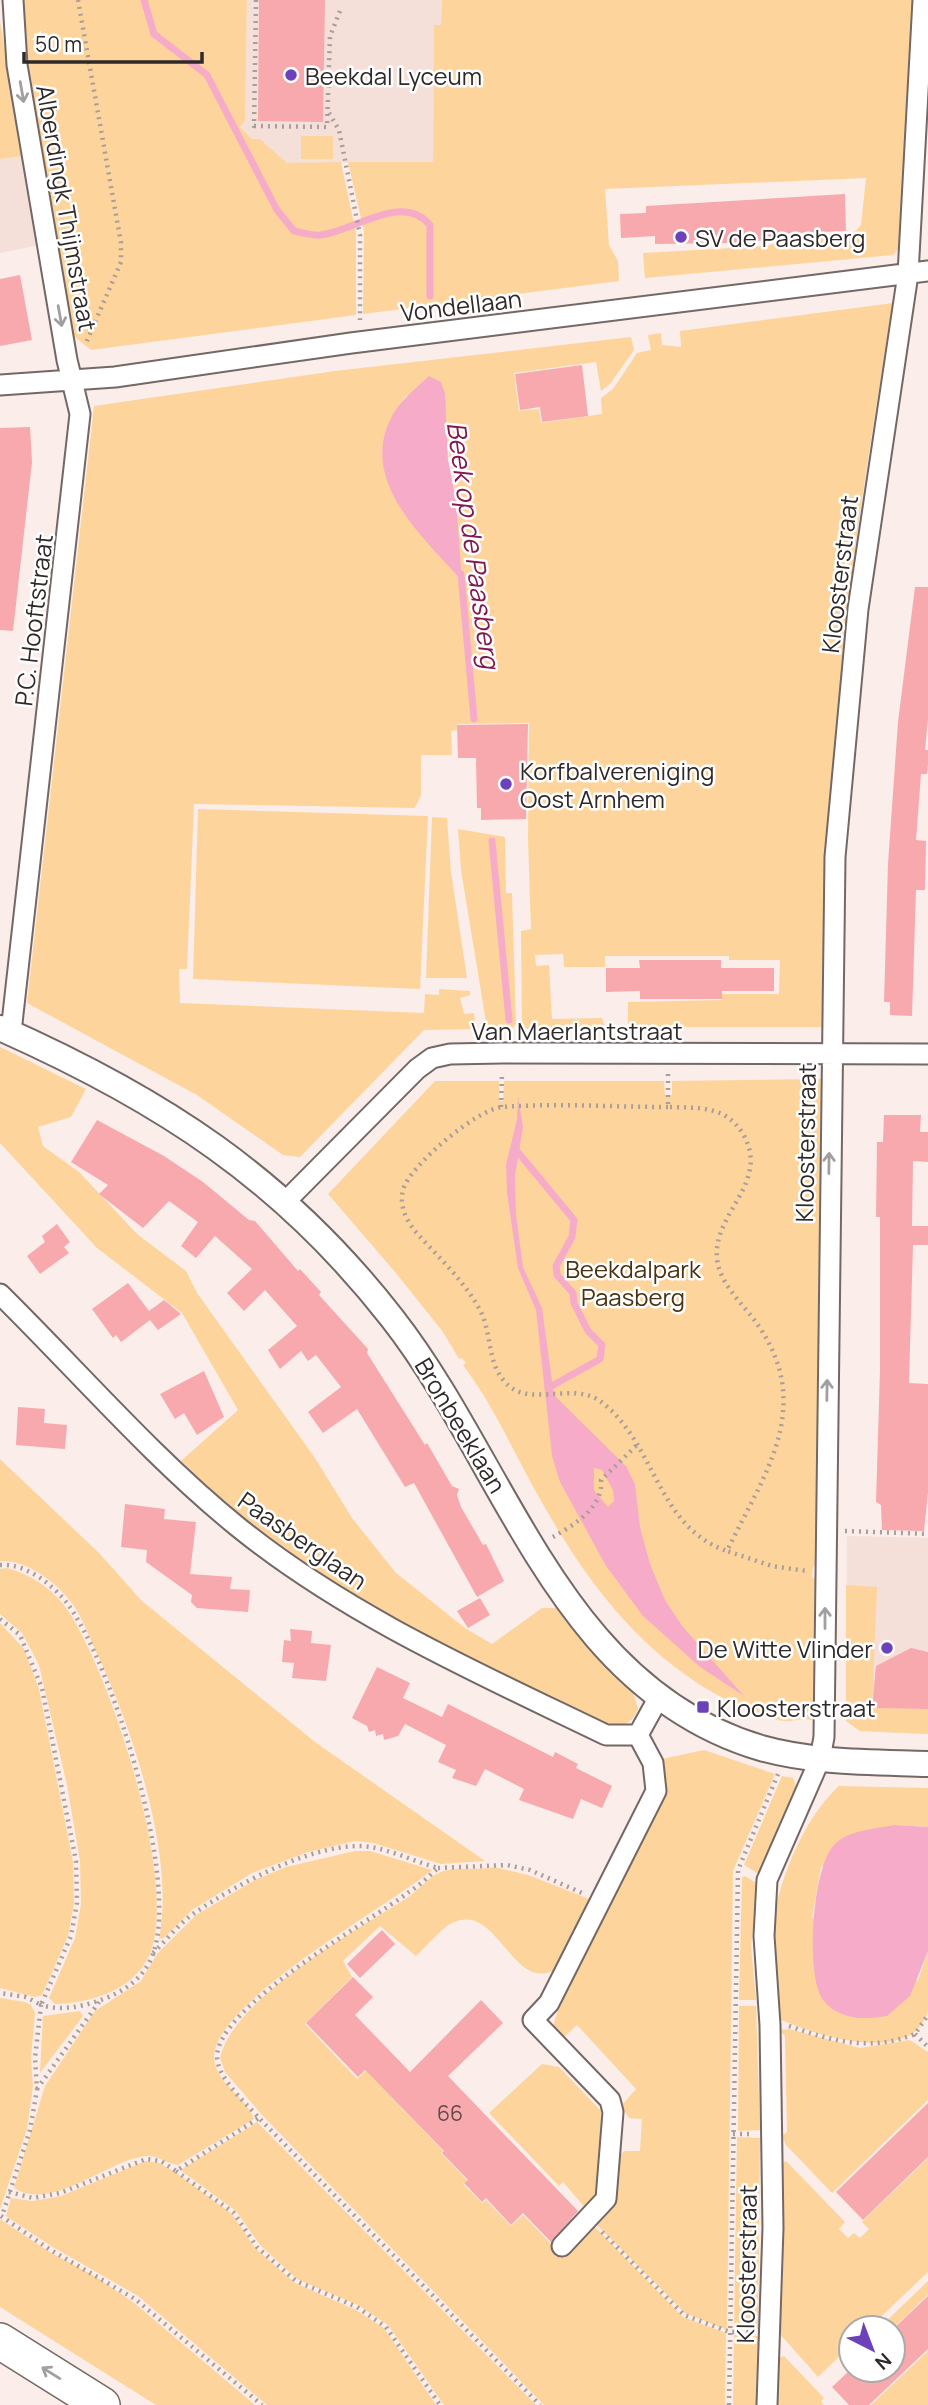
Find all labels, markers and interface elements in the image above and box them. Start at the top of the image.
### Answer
scale bar [24,21,203,65]
text: 50 m [35,30,82,58]
place label: Beekdal Lyceum [305,59,482,92]
marker: Beekdal Lyceum [283,67,299,83]
one-way arrow [16,80,29,103]
street label: Alberdingk Thijmstraat [29,82,105,334]
place label: SV de Paasberg [695,221,865,254]
marker: SV de Paasberg [673,229,689,245]
street label: Vondellaan [399,281,523,329]
one-way arrow [54,304,67,327]
water label: Beek op de Paasberg [439,419,509,673]
street label: Kloosterstraat [813,493,865,655]
street label: P.C. Hooftstraat [6,532,60,708]
place label: Korfbalvereniging Oost Arnhem [520,754,715,815]
marker: Korfbalvereniging Oost Arnhem [498,776,514,792]
street label: Van Maerlantstraat [471,1014,683,1047]
street label: Kloosterstraat [787,1063,823,1223]
one-way arrow [822,1151,836,1174]
park label: Beekdalpark Paasberg [565,1252,702,1313]
street label: Bronbeeklaan [408,1351,514,1499]
one-way arrow [820,1379,834,1402]
street label: Paasberglaan [232,1483,374,1597]
one-way arrow [818,1606,832,1629]
place label: De Witte Vlinder [698,1632,873,1665]
marker: De Witte Vlinder [879,1640,895,1656]
place label: Kloosterstraat [717,1691,876,1724]
marker: Kloosterstraat [695,1699,711,1715]
house number: 66 [437,2099,463,2127]
street label: Kloosterstraat [728,2184,764,2344]
north arrow [837,2314,907,2384]
text: N [870,2347,897,2376]
one-way arrow [42,2366,61,2381]

